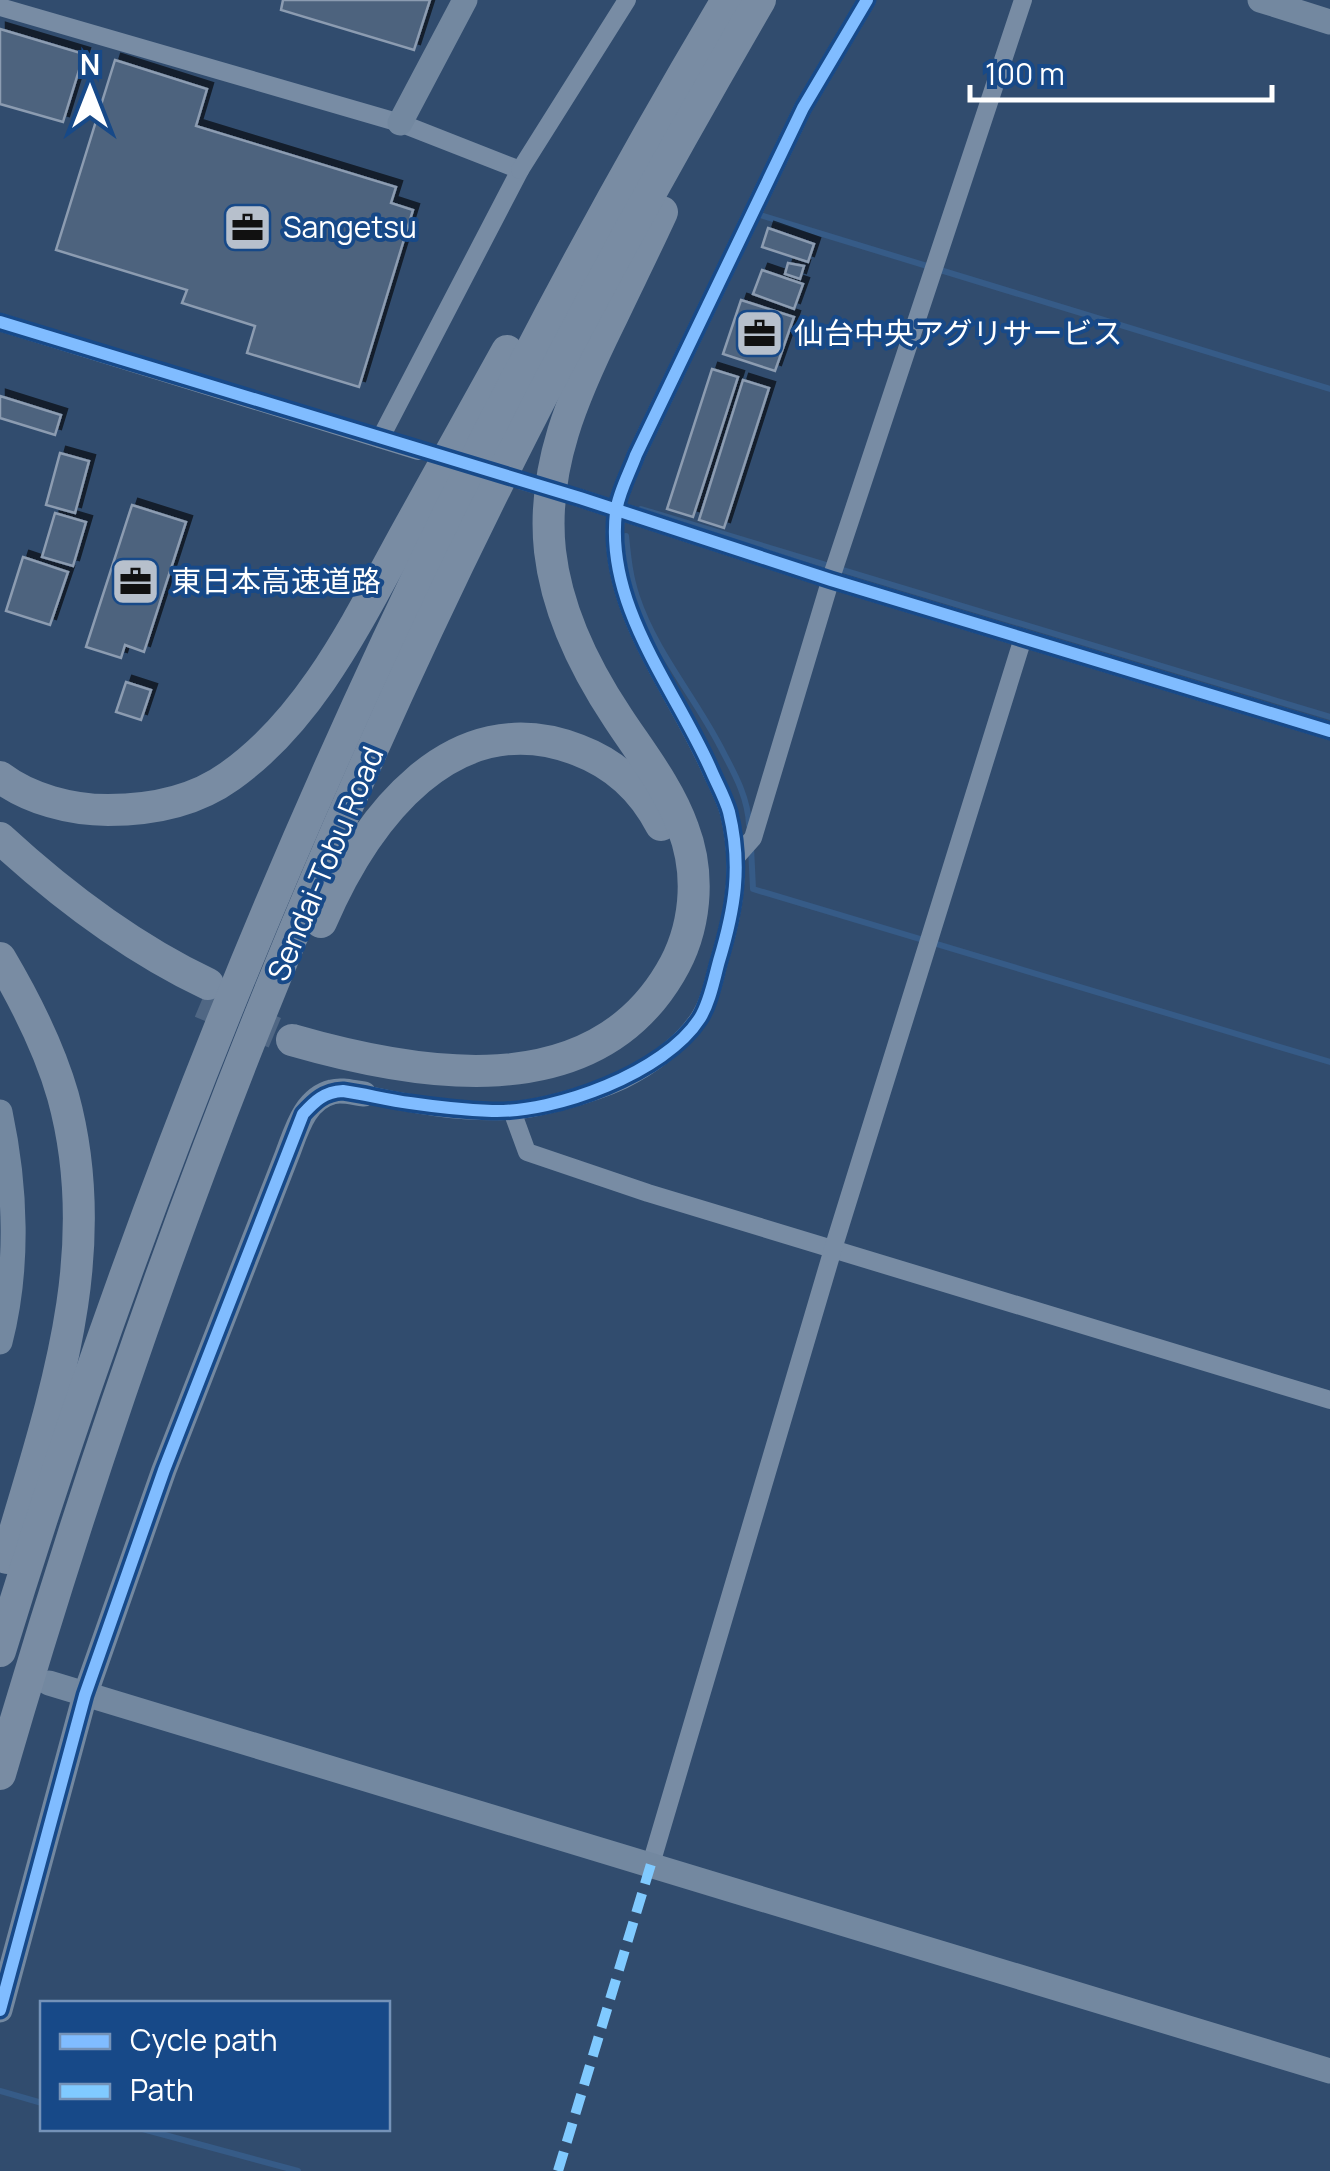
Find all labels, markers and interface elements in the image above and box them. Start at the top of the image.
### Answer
north arrow [40,40,140,140]
scale bar [970,40,1272,102]
text: N [80,45,100,83]
text: 100 m [985,53,1065,94]
office icon: Sangetsu [222,202,274,254]
place label: Sangetsu [283,206,417,247]
office icon: 仙台中央アグリサービス [733,308,785,360]
place label: 仙台中央アグリサービス [794,312,1123,353]
office icon: 東日本高速道路 [110,556,162,608]
place label: 東日本高速道路 [171,560,381,601]
street label: Sendai-Tobu Road [257,740,393,987]
legend [40,2001,390,2131]
text: Cycle path [130,2019,278,2060]
text: Path [130,2069,194,2110]

